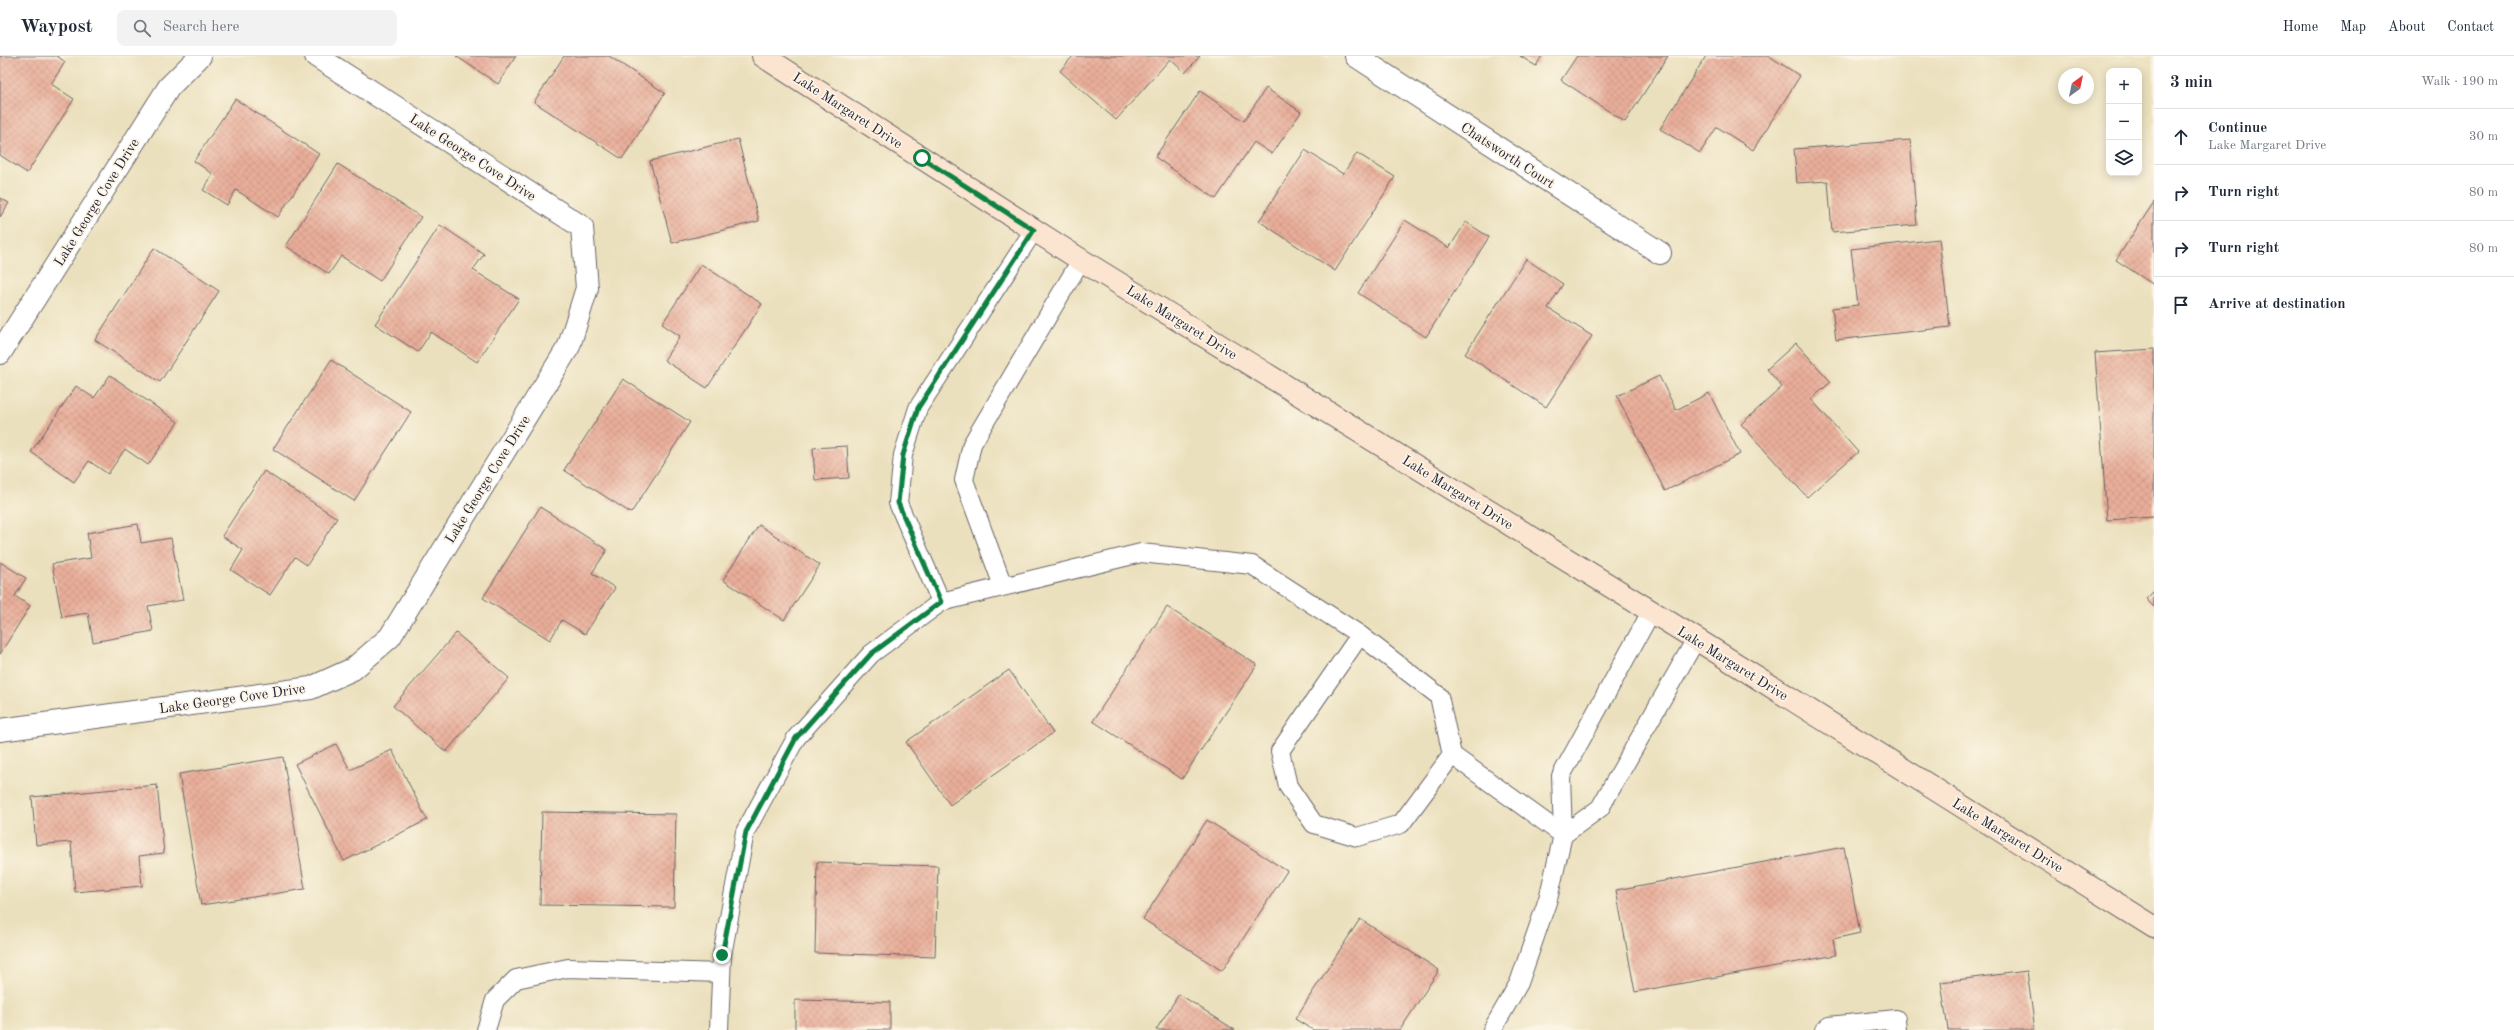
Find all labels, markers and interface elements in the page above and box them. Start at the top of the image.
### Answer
search box [117,10,397,46]
icon: search [131,17,153,39]
text: Waypost [20,18,93,37]
text: Search here [163,20,239,35]
text: Home [2283,20,2318,34]
text: Map [2340,20,2366,34]
text: About [2388,20,2425,34]
text: Contact [2447,20,2494,34]
north arrow [2058,68,2094,104]
map controls [2106,68,2142,176]
button: + [2106,68,2142,104]
street label: Lake Margaret Drive [790,70,905,151]
text: 3 min [2170,74,2213,91]
text: Walk · 190 m [2421,75,2498,88]
button: − [2106,104,2142,140]
street label: Lake George Cove Drive [407,112,538,204]
street label: Chatsworth Court [1458,120,1557,191]
text: Continue [2208,121,2267,136]
icon: ahead [2170,126,2192,148]
text: 30 m [2469,130,2498,143]
street label: Lake George Cove Drive [52,136,142,269]
text: Lake Margaret Drive [2208,139,2326,152]
button: layers [2106,140,2142,176]
route start [913,149,931,167]
icon: right [2170,182,2192,204]
text: Turn right [2208,185,2279,200]
text: 80 m [2469,186,2498,199]
icon: right [2170,238,2192,260]
text: Turn right [2208,241,2279,256]
text: 80 m [2469,242,2498,255]
street label: Lake Margaret Drive [1124,283,1239,363]
icon: arrive [2170,294,2192,316]
text: Arrive at destination [2208,297,2346,312]
street label: Lake George Cove Drive [443,413,533,546]
street label: Lake Margaret Drive [1400,453,1515,533]
street label: Lake Margaret Drive [1675,624,1790,704]
street label: Lake George Cove Drive [158,682,306,716]
street label: Lake Margaret Drive [1950,796,2065,876]
route end [713,946,731,964]

